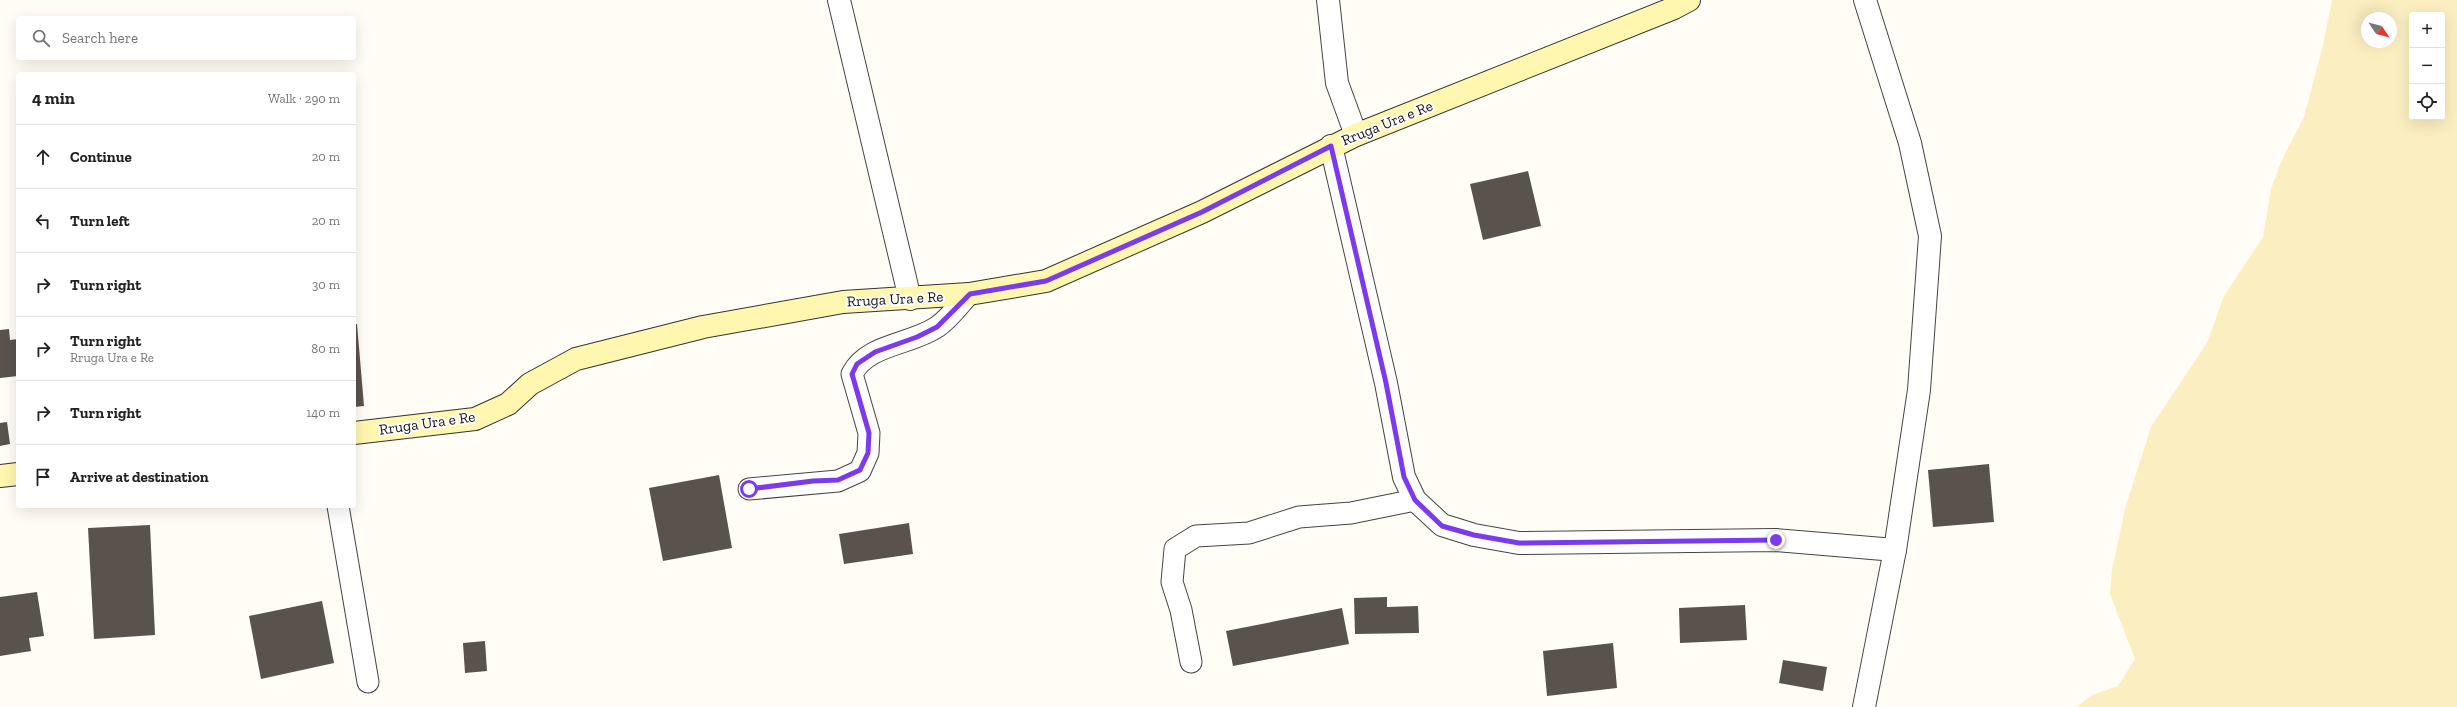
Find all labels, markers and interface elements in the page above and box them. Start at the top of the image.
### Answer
north arrow [2361,12,2397,48]
map controls [2409,12,2445,120]
button: + [2409,12,2445,48]
search box [16,16,356,60]
icon: search [30,27,52,49]
text: Search here [62,29,138,47]
button: − [2409,48,2445,84]
button: locate [2409,84,2445,120]
text: 4 min [32,88,75,108]
text: Walk · 290 m [268,91,340,106]
street label: Rruga Ura e Re [1339,97,1435,149]
icon: ahead [32,146,54,168]
text: Continue [70,148,132,166]
text: 20 m [312,149,340,164]
icon: left [32,210,54,232]
text: Turn left [70,212,130,230]
text: 20 m [312,213,340,228]
icon: right [32,274,54,296]
text: Turn right [70,276,141,294]
text: 30 m [312,277,340,292]
street label: Rruga Ura e Re [846,287,944,311]
text: Turn right [70,332,141,350]
icon: right [32,338,54,360]
text: 80 m [311,341,340,356]
text: Rruga Ura e Re [70,350,154,365]
icon: right [32,402,54,424]
text: Turn right [70,404,141,422]
text: 140 m [306,405,340,420]
street label: Rruga Ura e Re [378,407,476,439]
icon: arrive [32,466,54,488]
text: Arrive at destination [70,468,209,486]
route start [740,480,758,498]
route end [1767,531,1785,549]

